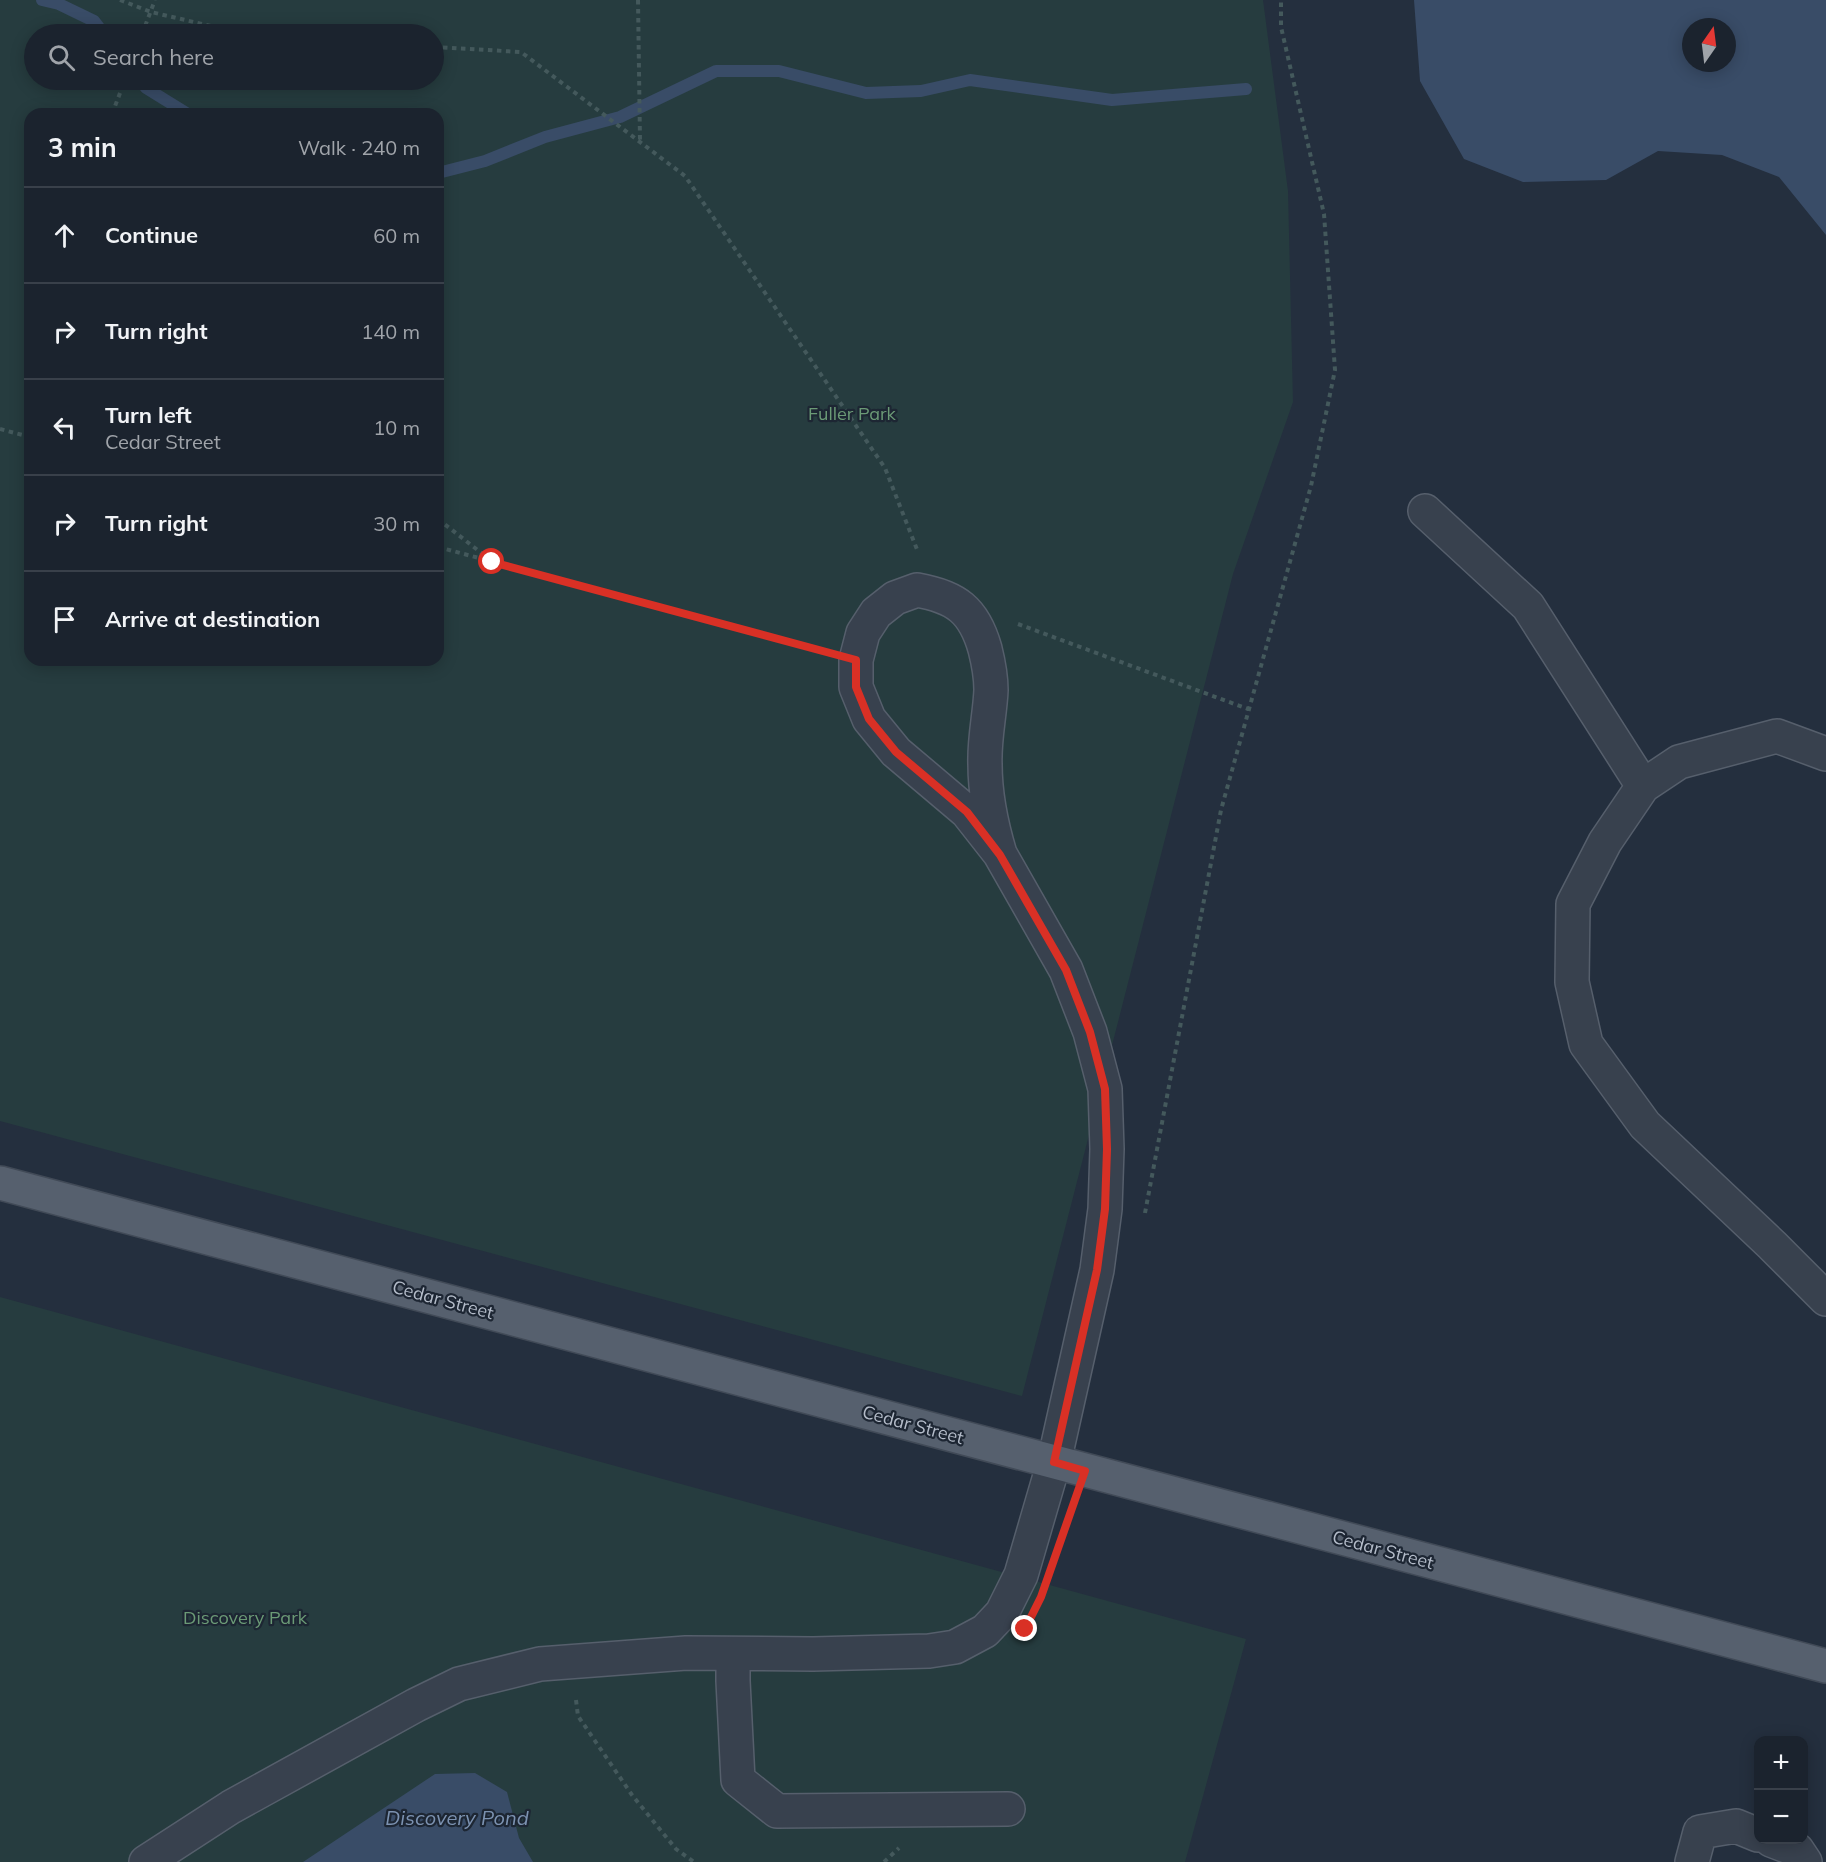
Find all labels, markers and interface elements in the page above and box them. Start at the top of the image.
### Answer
north arrow [1682,18,1736,72]
search box [24,24,444,90]
icon: search [45,41,78,74]
text: Search here [93,43,214,71]
text: 3 min [48,131,117,164]
text: Walk · 240 m [298,135,420,160]
icon: ahead [48,219,81,252]
text: Continue [105,221,198,249]
text: 60 m [373,223,420,248]
icon: right [48,315,81,348]
text: Turn right [105,317,208,345]
text: 140 m [361,319,420,344]
text: Turn left [105,401,192,429]
park label: Fuller Park [808,402,897,425]
icon: left [48,411,81,444]
text: 10 m [373,415,420,440]
text: Cedar Street [105,429,221,454]
icon: right [48,507,81,540]
text: Turn right [105,509,208,537]
text: 30 m [373,511,420,536]
route start [478,548,504,574]
icon: arrive [48,603,81,636]
text: Arrive at destination [105,605,320,633]
street label: Cedar Street [390,1275,496,1324]
street label: Cedar Street [860,1400,966,1449]
street label: Cedar Street [1330,1525,1436,1574]
park label: Discovery Park [183,1606,308,1629]
route end [1011,1615,1037,1641]
map controls [1754,1736,1808,1844]
button: + [1754,1736,1808,1790]
button: − [1754,1790,1808,1844]
water label: Discovery Pond [385,1805,529,1830]

